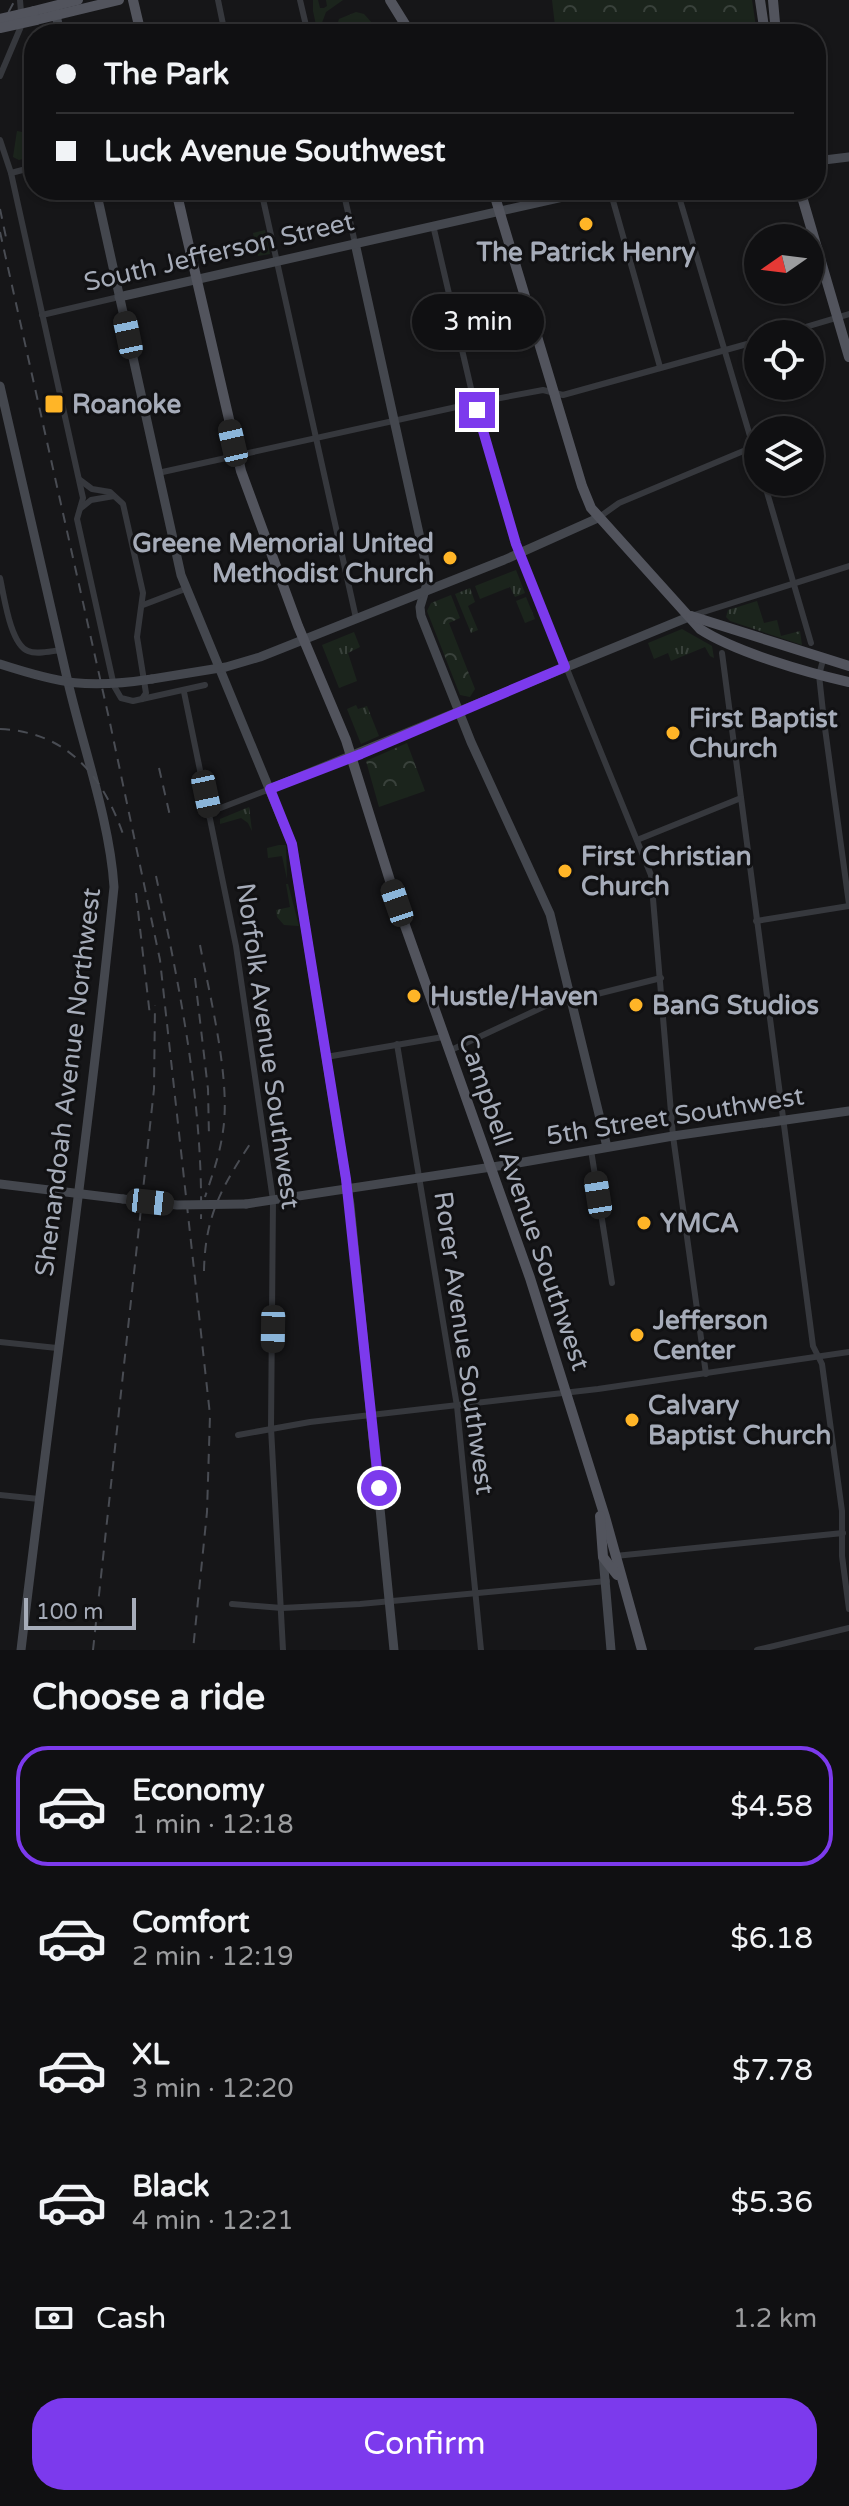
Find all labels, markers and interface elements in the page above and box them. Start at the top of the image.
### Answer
text: The Park [104,56,229,93]
text: Luck Avenue Southwest [104,133,446,170]
street label: South Jefferson Street [81,206,357,298]
marker: The Patrick Henry [577,215,595,233]
north arrow [744,224,824,304]
map controls [744,224,824,496]
place label: The Patrick Henry [476,237,696,268]
callout: 3 min [411,294,543,350]
text: 3 min [443,306,513,337]
car [111,309,145,361]
button: locate [744,320,824,400]
place label: Roanoke [72,389,182,420]
route end [459,392,495,428]
marker: Roanoke [43,393,65,415]
button: layers [744,416,824,496]
car [216,417,250,469]
place label: Greene Memorial United Methodist Church [132,528,434,589]
marker: Greene Memorial United Methodist Church [441,549,459,567]
place label: First Baptist Church [689,703,838,764]
marker: First Baptist Church [664,724,682,742]
car [189,768,223,820]
place label: First Christian Church [581,841,752,902]
marker: First Christian Church [556,862,574,880]
car [378,876,416,930]
street label: Norfolk Avenue Southwest [230,881,306,1211]
street label: Shenandoah Avenue Northwest [29,886,107,1278]
place label: Hustle/Haven [430,981,598,1012]
marker: Hustle/Haven [405,987,423,1005]
place label: BanG Studios [652,990,819,1021]
marker: BanG Studios [627,996,645,1014]
street label: Campbell Avenue Southwest [452,1029,596,1375]
street label: 5th Street Southwest [544,1080,806,1152]
car [582,1169,614,1221]
car [125,1188,175,1216]
street label: Rorer Avenue Southwest [427,1189,501,1497]
place label: YMCA [660,1208,739,1239]
marker: YMCA [635,1214,653,1232]
car [261,1305,285,1353]
place label: Jefferson Center [652,1305,768,1366]
marker: Jefferson Center [628,1326,646,1344]
place label: Calvary Baptist Church [648,1390,831,1451]
marker: Calvary Baptist Church [623,1411,641,1429]
route start [361,1470,397,1506]
scale bar [24,1594,136,1630]
text: 100 m [36,1599,103,1625]
text: Choose a ride [32,1676,265,1719]
icon: car [36,1770,108,1842]
text: Economy [132,1772,265,1809]
text: $4.58 [730,1788,813,1825]
text: 1 min · 12:18 [132,1809,294,1840]
icon: car [36,1902,108,1974]
text: Comfort [132,1904,250,1941]
text: $6.18 [730,1920,813,1957]
text: 2 min · 12:19 [132,1941,294,1972]
icon: car [36,2034,108,2106]
text: XL [132,2036,169,2073]
text: $7.78 [732,2052,813,2089]
text: 3 min · 12:20 [132,2073,294,2104]
icon: car [36,2166,108,2238]
text: Black [132,2168,209,2205]
text: $5.36 [731,2184,813,2221]
text: 4 min · 12:21 [132,2205,294,2236]
icon: cash [32,2296,76,2340]
text: Cash [96,2300,166,2337]
text: 1.2 km [733,2303,817,2334]
button: Confirm [32,2398,817,2490]

